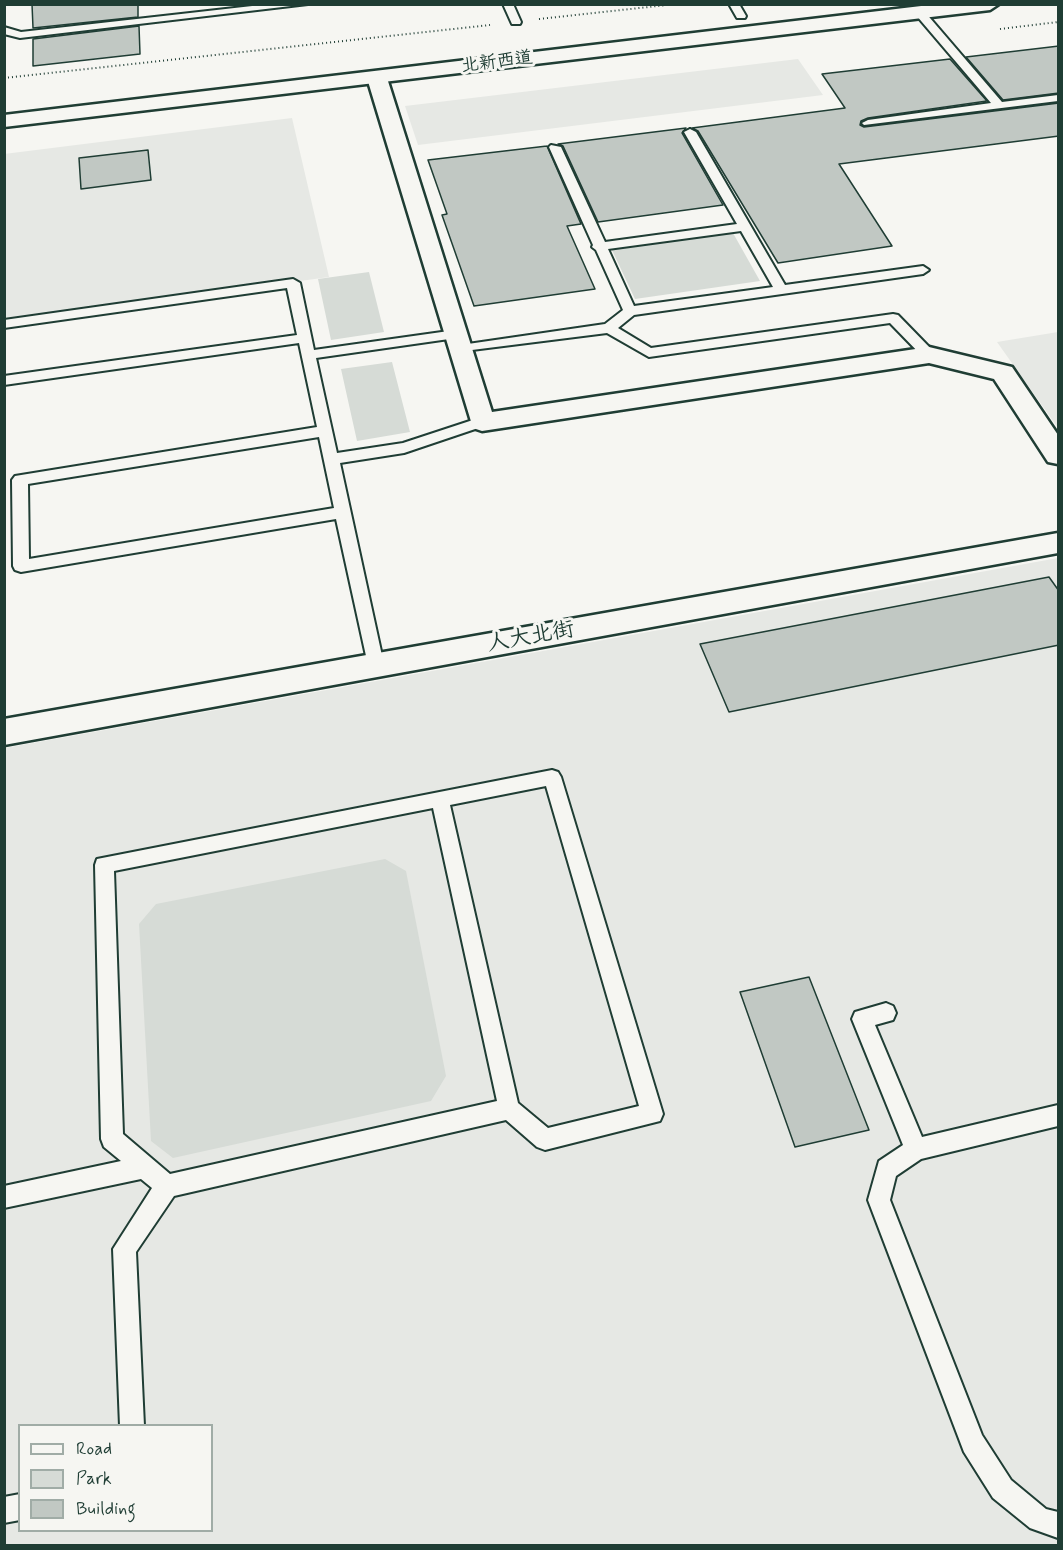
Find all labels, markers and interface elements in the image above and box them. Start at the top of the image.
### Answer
street label: 北新西道 [460,48,534,78]
street label: 人大北街 [485,617,577,659]
legend [18,1424,213,1532]
text: Road [76,1437,112,1461]
text: Park [76,1467,112,1491]
text: Building [76,1497,136,1521]

